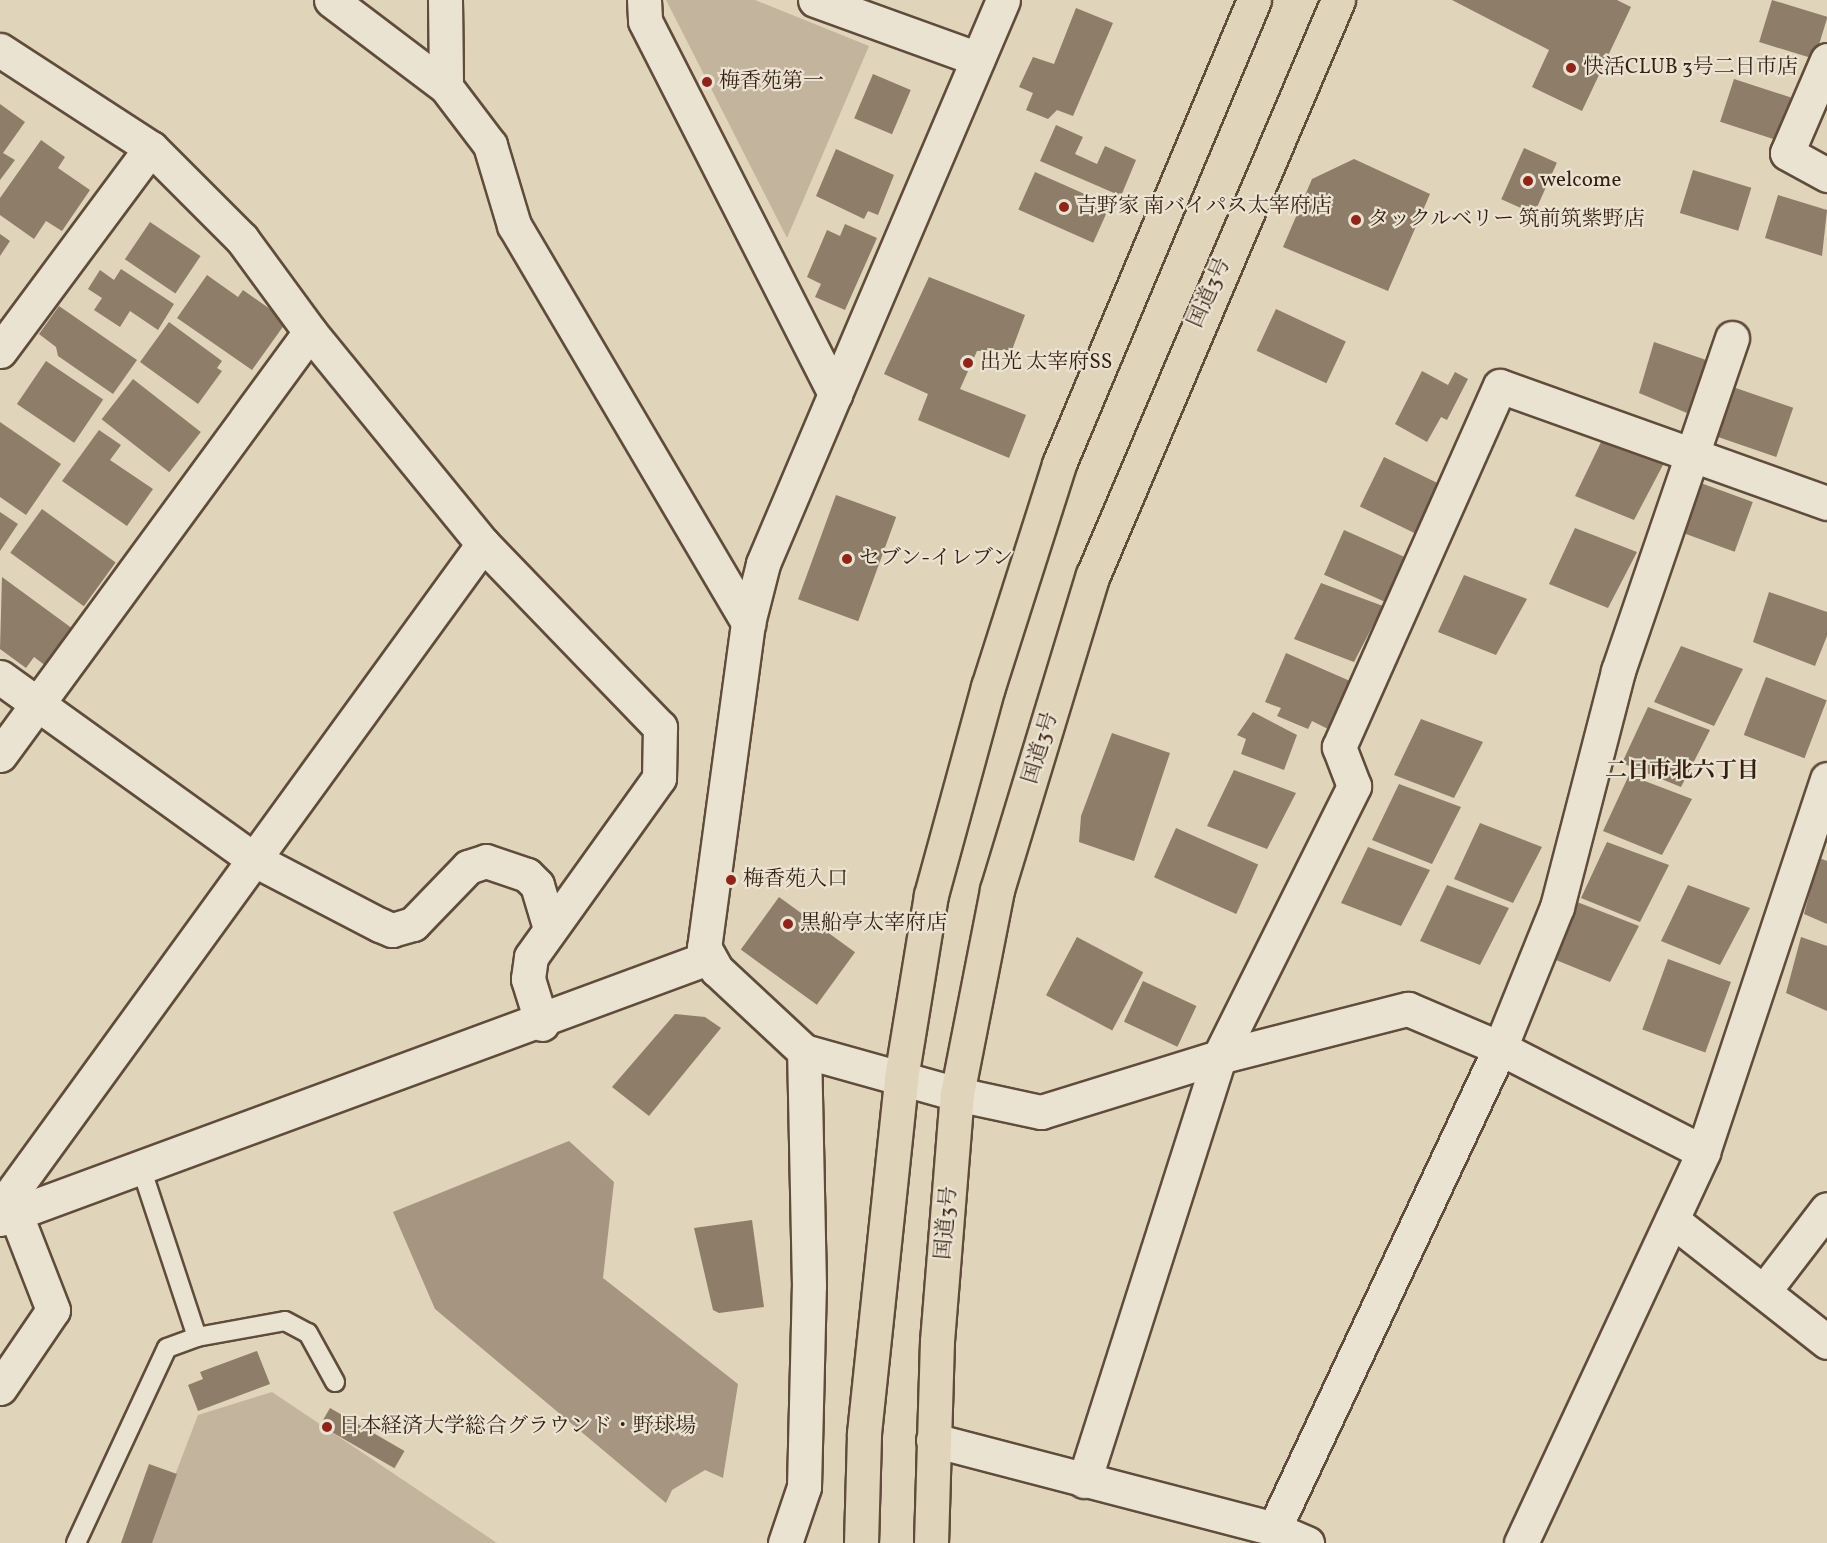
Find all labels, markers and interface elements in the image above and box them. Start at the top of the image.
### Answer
place label: 快活CLUB 3号二日市店 [1583,55,1798,81]
marker: 快活CLUB 3号二日市店 [1564,61,1578,75]
place label: 梅香苑第一 [719,69,824,95]
marker: 梅香苑第一 [700,75,714,89]
place label: welcome [1540,168,1621,194]
marker: welcome [1521,174,1535,188]
place label: 吉野家 南バイパス太宰府店 [1076,194,1332,220]
marker: 吉野家 南バイパス太宰府店 [1057,200,1071,214]
place label: タックルベリー 筑前筑紫野店 [1368,207,1645,233]
marker: タックルベリー 筑前筑紫野店 [1349,213,1363,227]
street label: 国道3号 [1183,254,1237,332]
place label: 出光 太宰府SS [980,350,1112,376]
marker: 出光 太宰府SS [961,356,975,370]
place label: セブン-イレブン [859,546,1015,572]
marker: セブン-イレブン [840,552,854,566]
street label: 国道3号 [1018,709,1064,787]
district label: 二日市北六丁目 [1605,759,1759,785]
place label: 梅香苑入口 [743,867,848,893]
marker: 梅香苑入口 [724,873,738,887]
place label: 黒船亭太宰府店 [800,911,947,937]
marker: 黒船亭太宰府店 [781,917,795,931]
street label: 国道3号 [931,1185,963,1261]
place label: 日本経済大学総合グラウンド・野球場 [339,1414,696,1440]
marker: 日本経済大学総合グラウンド・野球場 [320,1420,334,1434]

